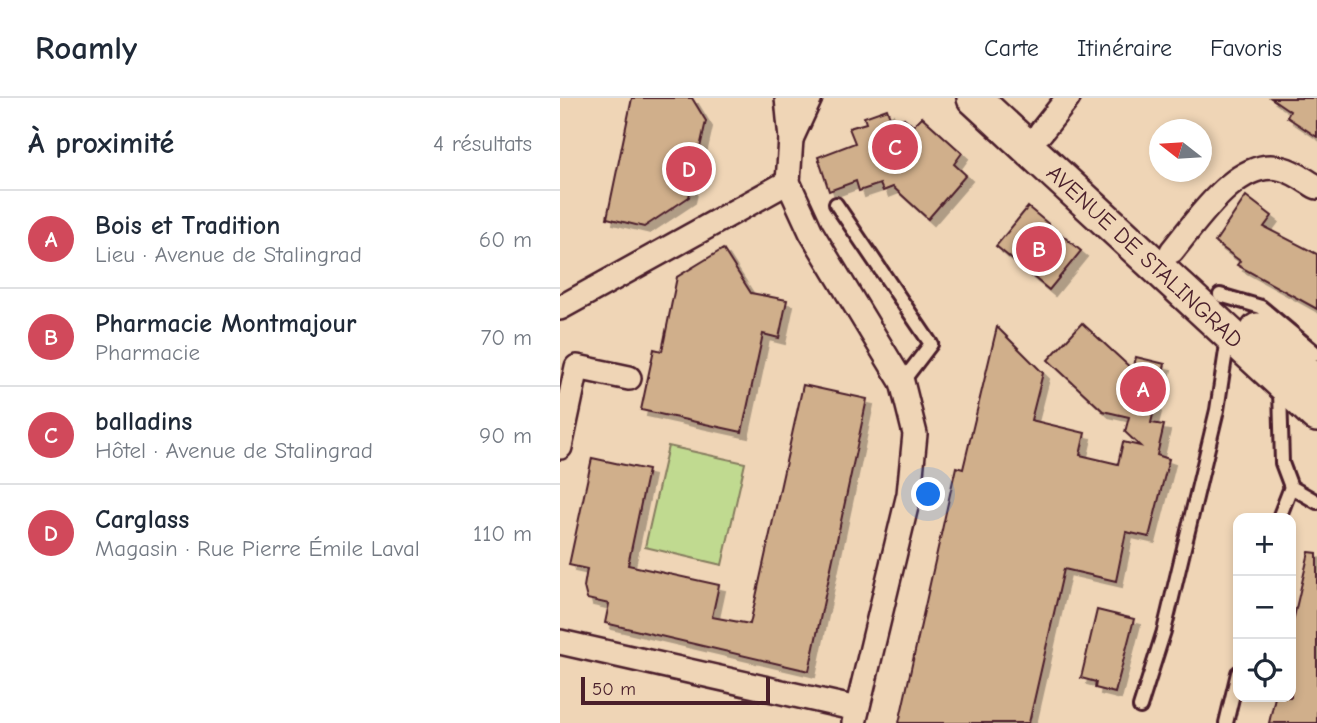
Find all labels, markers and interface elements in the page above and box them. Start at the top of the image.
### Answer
text: Roamly [35,29,137,67]
text: Carte [984,34,1039,62]
text: Itinéraire [1077,34,1172,62]
text: Favoris [1210,34,1282,62]
north arrow [1149,119,1212,182]
pin: C [872,121,918,173]
text: À proximité [28,126,174,161]
text: 4 résultats [433,130,532,157]
pin: D [666,143,712,195]
street label: AVENUE DE STALINGRAD [1042,159,1249,353]
text: Bois et Tradition [95,211,280,241]
pin: B [1016,223,1062,275]
text: A [45,226,57,253]
text: 60 m [479,226,532,253]
text: Lieu · Avenue de Stalingrad [95,241,362,268]
text: Pharmacie Montmajour [95,309,356,339]
text: B [44,324,58,351]
text: 70 m [480,324,532,351]
text: Pharmacie [95,339,200,366]
pin: A [1120,363,1166,415]
text: balladins [95,407,192,437]
text: C [44,422,58,449]
text: 90 m [479,422,532,449]
text: Hôtel · Avenue de Stalingrad [95,437,373,464]
your location [911,477,945,511]
text: Carglass [95,505,189,535]
map controls [1233,513,1296,702]
button: + [1233,513,1296,576]
text: D [44,520,58,547]
text: 110 m [473,520,532,547]
text: Magasin · Rue Pierre Émile Laval [95,535,420,562]
button: − [1233,576,1296,639]
button: locate [1233,639,1296,702]
scale bar [581,674,770,706]
text: 50 m [592,678,636,700]

